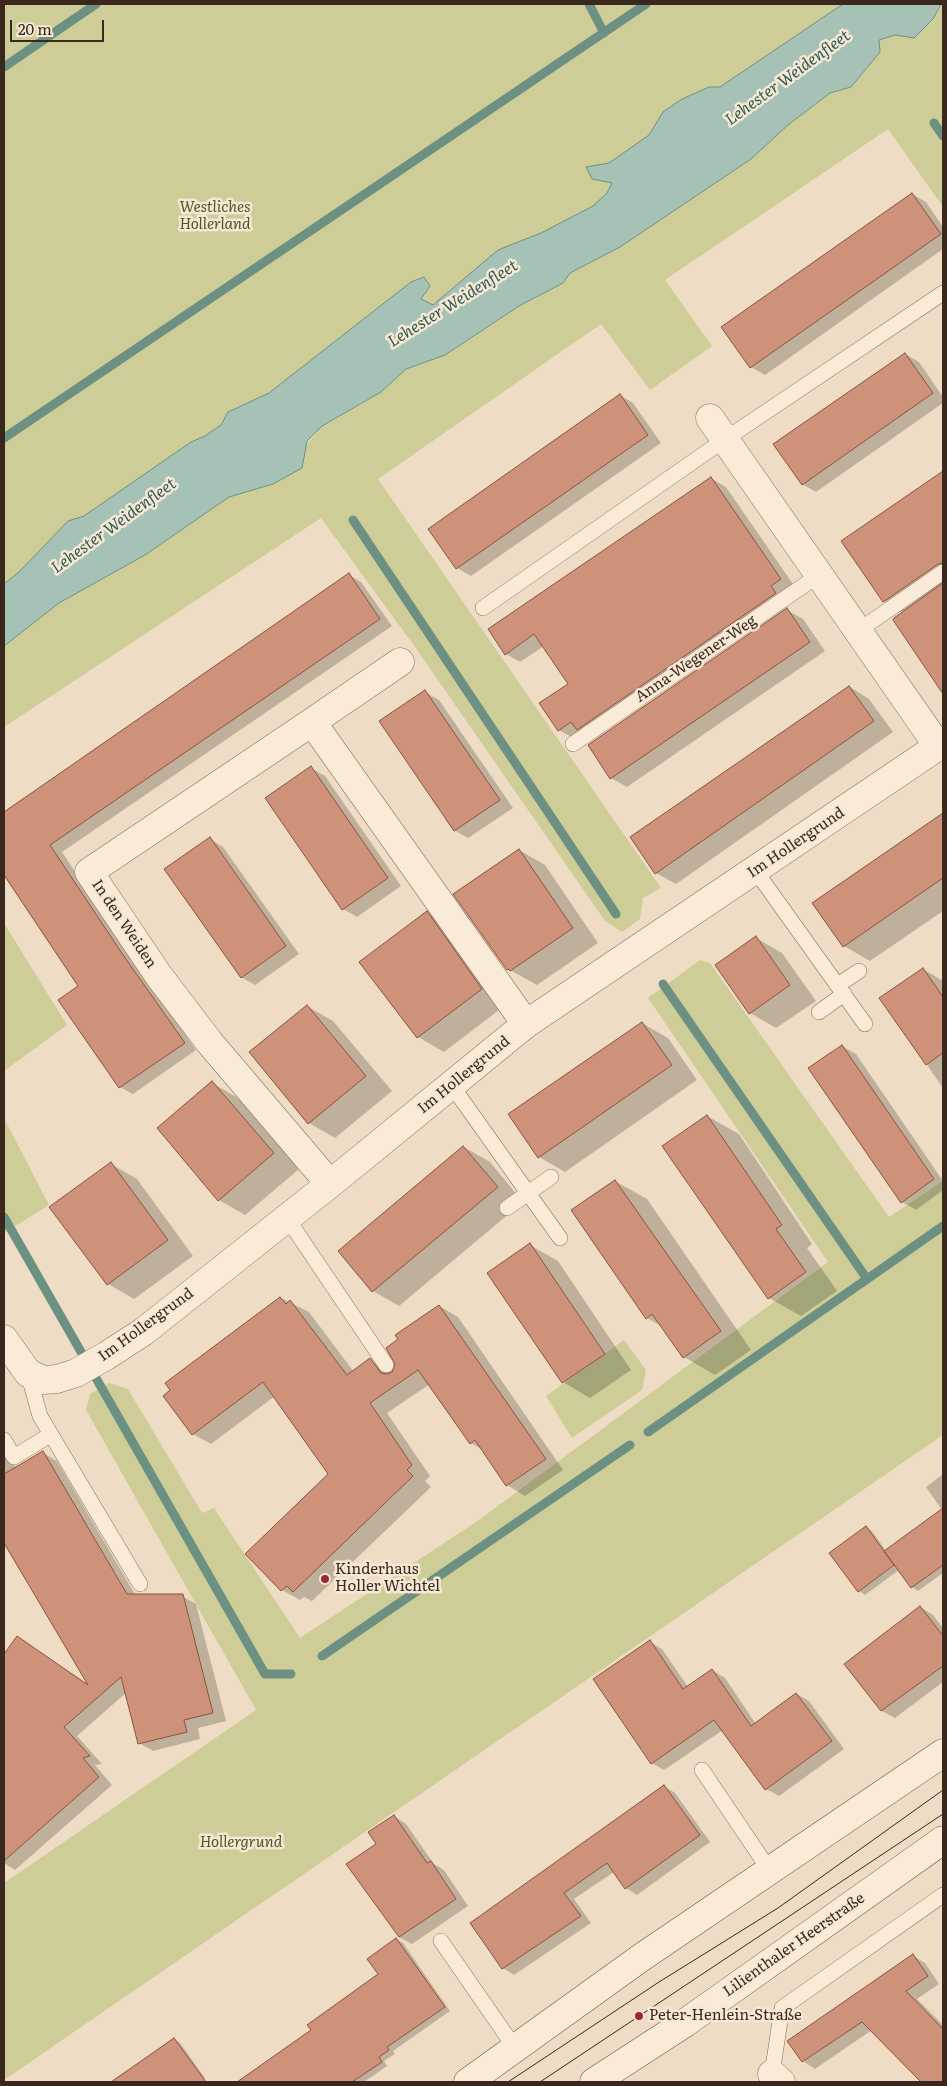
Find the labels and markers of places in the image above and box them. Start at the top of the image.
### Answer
place label: Kinderhaus Holler Wichtel [335,1561,440,1596]
marker: Kinderhaus Holler Wichtel [319,1573,331,1585]
place label: Peter-Henlein-Straße [649,2007,802,2025]
marker: Peter-Henlein-Straße [633,2010,645,2022]

